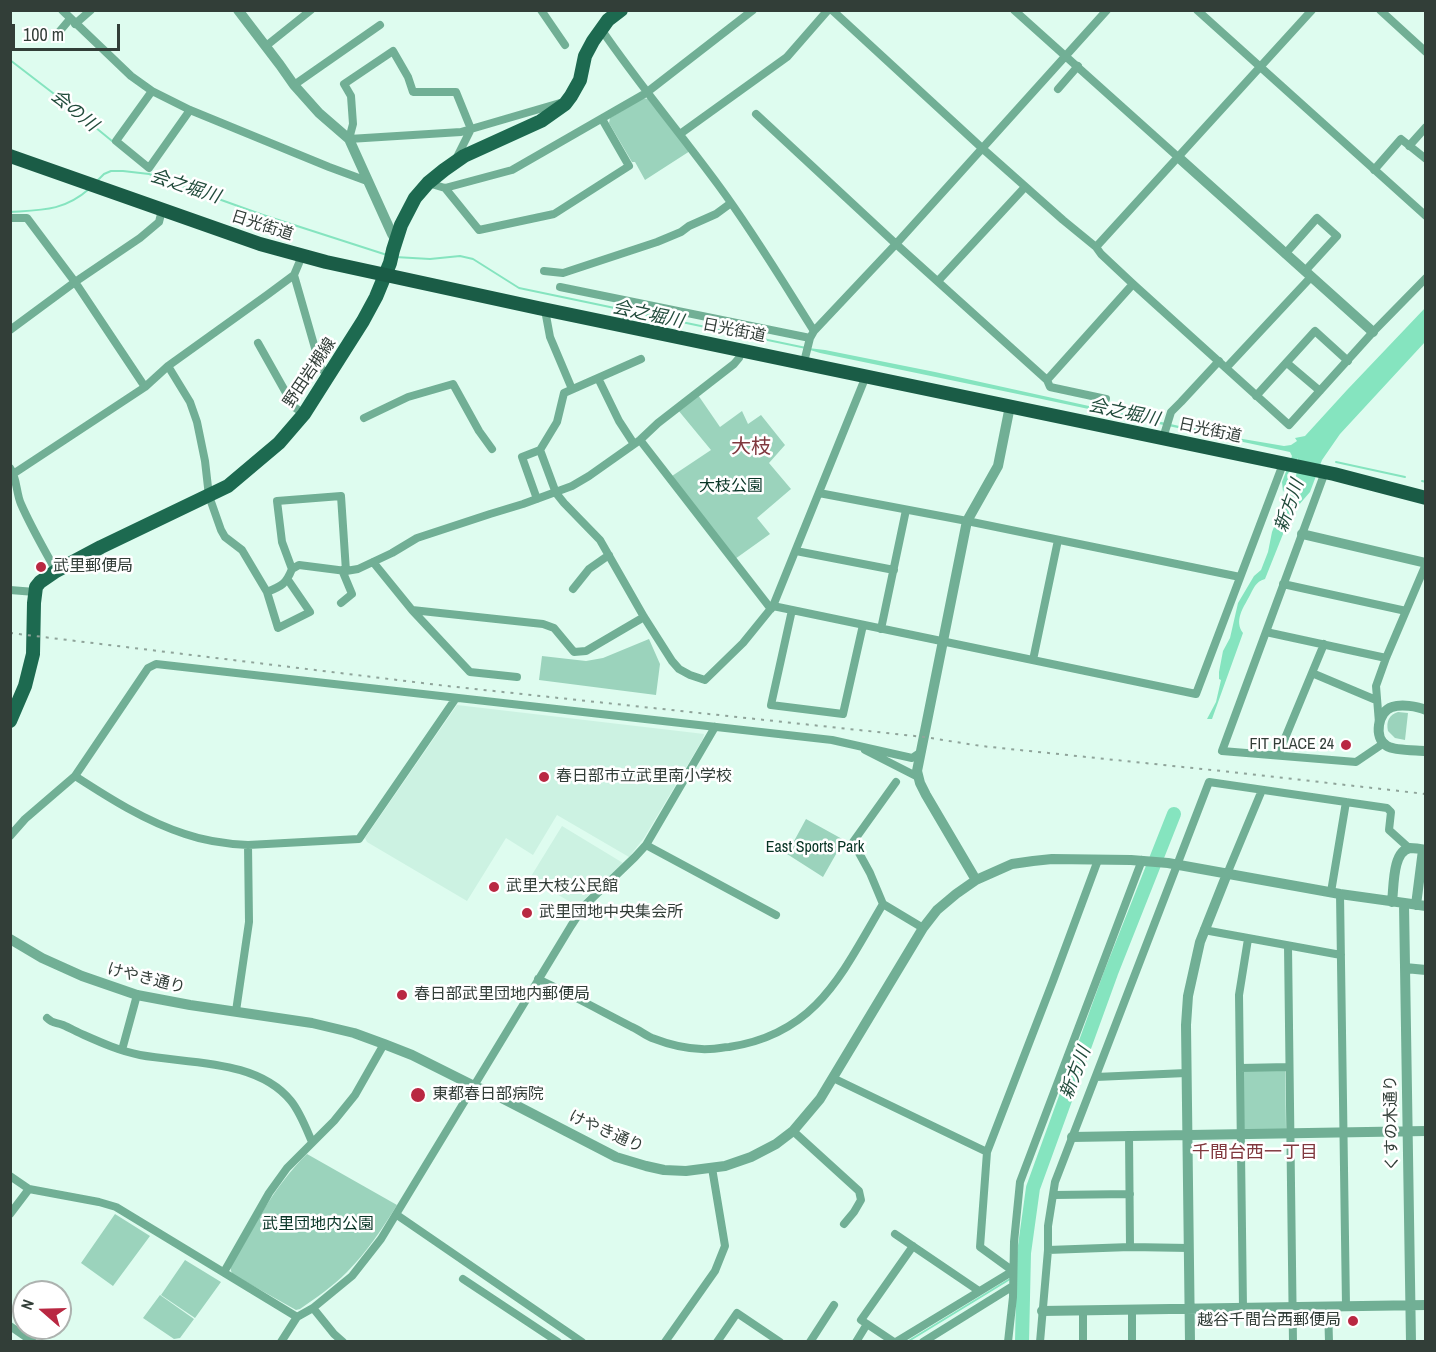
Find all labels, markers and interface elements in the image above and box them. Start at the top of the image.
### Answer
scale bar [15,12,123,50]
text: 100 m [23,22,64,47]
water label: 会の川 [46,86,102,136]
water label: 会之堀川 [147,166,223,208]
street label: 日光街道 [229,207,295,245]
water label: 会之堀川 [611,297,685,333]
street label: 日光街道 [701,315,767,347]
street label: 野田岩槻線 [280,334,340,412]
water label: 会之堀川 [1087,395,1161,431]
street label: 日光街道 [1177,415,1243,447]
district label: 大枝 [731,436,771,460]
park label: 大枝公園 [699,477,763,497]
water label: 新方川 [1271,477,1309,535]
place label: 武里郵便局 [53,557,133,577]
marker: 武里郵便局 [34,560,48,574]
place label: FIT PLACE 24 [1249,735,1334,755]
marker: FIT PLACE 24 [1339,738,1353,752]
place label: 春日部市立武里南小学校 [556,767,732,787]
marker: 春日部市立武里南小学校 [537,770,551,784]
park label: East Sports Park [766,838,864,858]
place label: 武里大枝公民館 [506,877,618,897]
marker: 武里大枝公民館 [487,880,501,894]
place label: 武里団地中央集会所 [539,903,683,923]
marker: 武里団地中央集会所 [520,906,534,920]
street label: けやき通り [105,960,187,998]
place label: 春日部武里団地内郵便局 [414,985,590,1005]
marker: 春日部武里団地内郵便局 [395,988,409,1002]
water label: 新方川 [1056,1044,1096,1102]
street label: くすの木通り [1382,1075,1402,1171]
place label: 東都春日部病院 [432,1085,544,1105]
marker: 東都春日部病院 [409,1086,427,1104]
street label: けやき通り [566,1107,646,1157]
district label: 千間台西一丁目 [1192,1142,1318,1164]
park label: 武里団地内公園 [262,1215,374,1235]
north arrow [12,1280,72,1340]
text: N [15,1296,39,1313]
place label: 越谷千間台西郵便局 [1197,1311,1341,1331]
marker: 越谷千間台西郵便局 [1346,1314,1360,1328]

